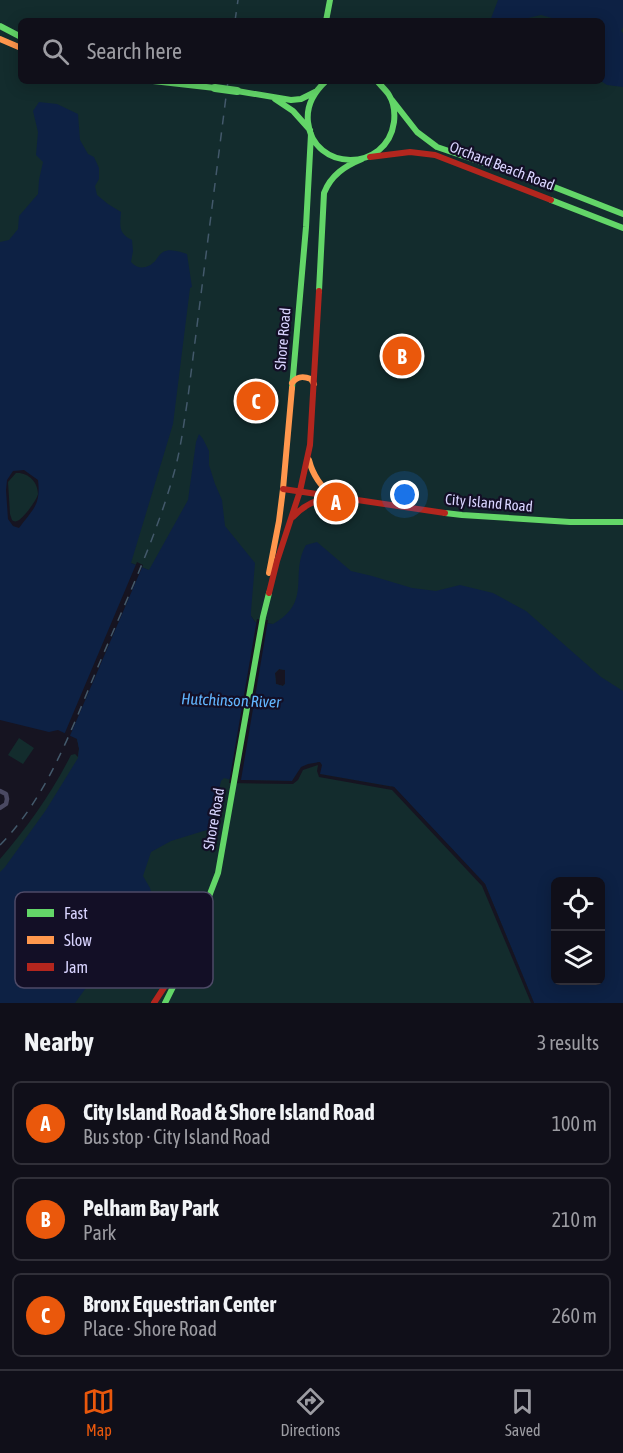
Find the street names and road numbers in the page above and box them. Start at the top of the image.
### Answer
street label: Orchard Beach Road [447,138,557,193]
street label: Shore Road [271,307,294,371]
street label: City Island Road [445,490,534,515]
street label: Shore Road [200,787,227,851]

